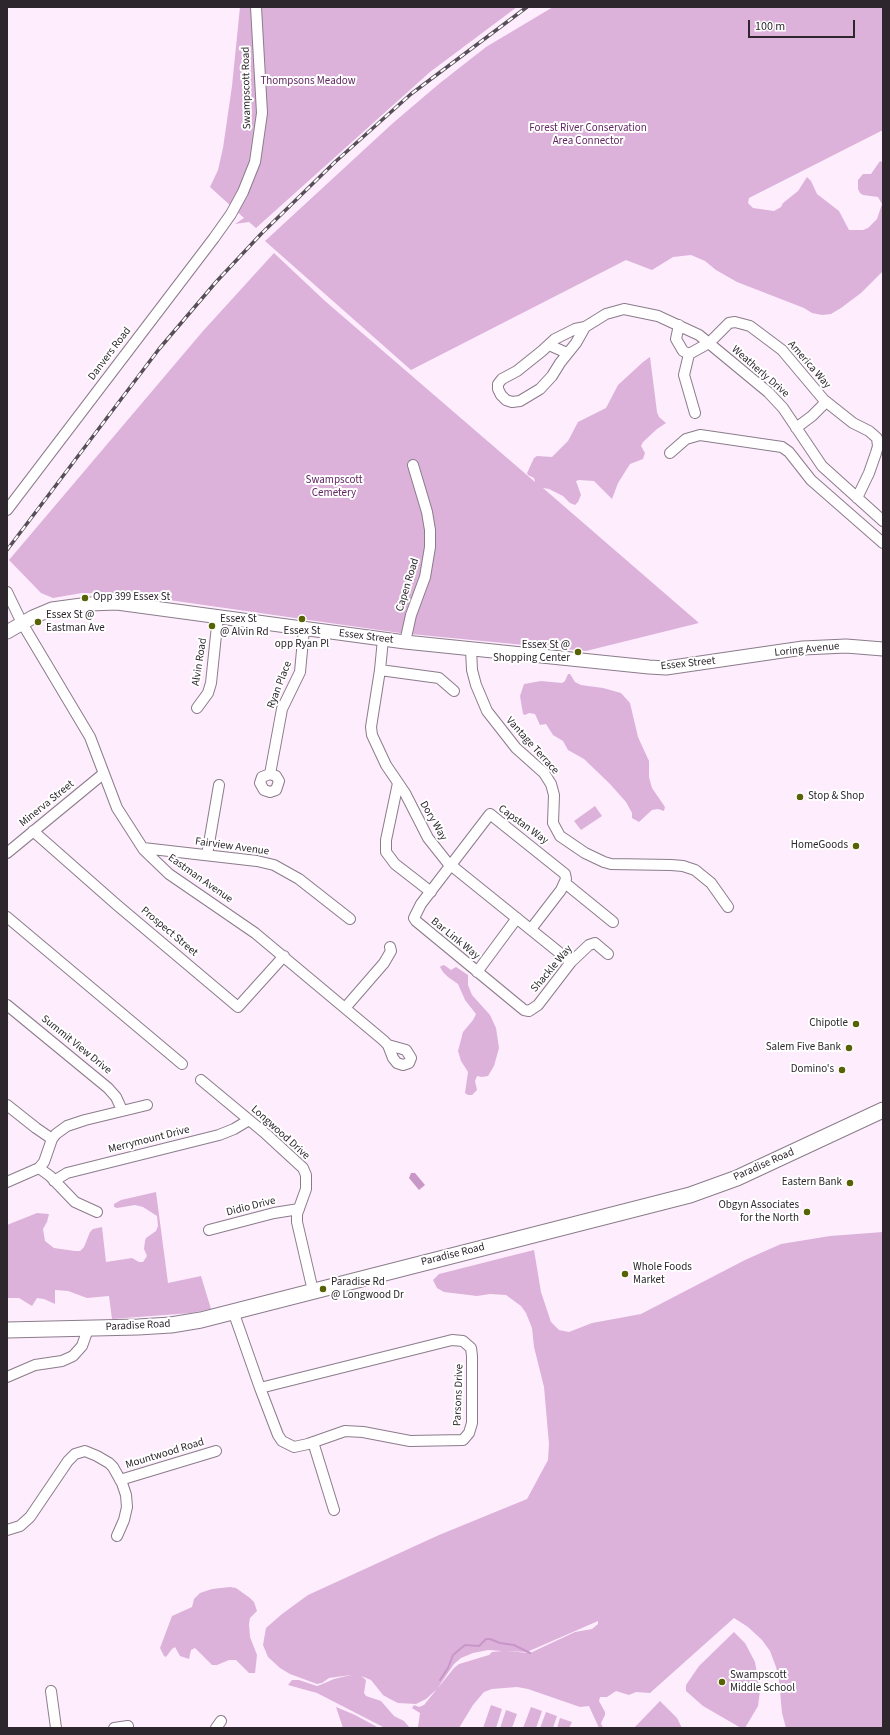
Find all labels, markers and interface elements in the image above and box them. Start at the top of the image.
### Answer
scale bar [750,12,857,38]
text: 100 m [755,18,785,35]
street label: Swampscott Road [240,47,254,129]
park label: Thompsons Meadow [260,75,356,89]
park label: Forest River Conservation Area Connector [529,122,647,148]
street label: Danvers Road [86,325,134,383]
street label: America Way [785,338,833,392]
street label: Weatherly Drive [728,343,792,401]
park label: Swampscott Cemetery [306,474,362,500]
street label: Capen Road [394,557,422,613]
place label: Opp 399 Essex St [93,591,170,605]
marker: Opp 399 Essex St [80,593,90,603]
place label: Essex St @ Eastman Ave [46,609,105,635]
place label: Essex St @ Alvin Rd [220,613,269,639]
marker: Essex St opp Ryan Pl [297,614,307,624]
marker: Essex St @ Eastman Ave [33,617,43,627]
marker: Essex St @ Alvin Rd [207,621,217,631]
place label: Essex St opp Ryan Pl [275,625,329,651]
street label: Essex Street [338,627,394,647]
street label: Alvin Road [190,637,210,687]
place label: Essex St @ Shopping Center [493,639,570,665]
street label: Loring Avenue [774,640,840,660]
marker: Essex St @ Shopping Center [573,647,583,657]
street label: Essex Street [660,655,716,673]
street label: Ryan Place [265,659,295,711]
street label: Vantage Terrace [503,715,561,777]
street label: Minerva Street [17,778,77,830]
place label: Stop & Shop [808,790,864,804]
marker: Stop & Shop [795,792,805,802]
street label: Dory Way [416,799,450,843]
street label: Capstan Way [495,802,551,848]
street label: Fairview Avenue [194,835,270,859]
place label: HomeGoods [791,839,848,853]
marker: HomeGoods [851,841,861,851]
street label: Eastman Avenue [165,852,235,906]
street label: Prospect Street [138,904,200,960]
street label: Bar Link Way [428,915,482,963]
street label: Shackle Way [528,943,576,995]
street label: Summit View Drive [38,1013,114,1077]
place label: Chipotle [809,1017,848,1031]
marker: Chipotle [851,1019,861,1029]
place label: Salem Five Bank [766,1041,841,1055]
marker: Salem Five Bank [844,1043,854,1053]
place label: Domino's [791,1063,834,1077]
marker: Domino's [837,1065,847,1075]
street label: Longwood Drive [248,1103,312,1163]
street label: Merrymount Drive [107,1124,191,1156]
street label: Paradise Road [732,1146,796,1184]
place label: Eastern Bank [782,1176,842,1190]
marker: Eastern Bank [845,1178,855,1188]
street label: Didio Drive [225,1195,277,1219]
place label: Obgyn Associates for the North [718,1199,799,1225]
marker: Obgyn Associates for the North [802,1207,812,1217]
street label: Paradise Road [420,1241,486,1269]
place label: Whole Foods Market [633,1261,692,1287]
marker: Whole Foods Market [620,1269,630,1279]
place label: Paradise Rd @ Longwood Dr [331,1276,404,1302]
marker: Paradise Rd @ Longwood Dr [318,1284,328,1294]
street label: Paradise Road [105,1318,171,1334]
street label: Parsons Drive [451,1364,467,1426]
street label: Mountwood Road [124,1436,206,1472]
place label: Swampscott Middle School [730,1669,795,1695]
marker: Swampscott Middle School [717,1677,727,1687]

